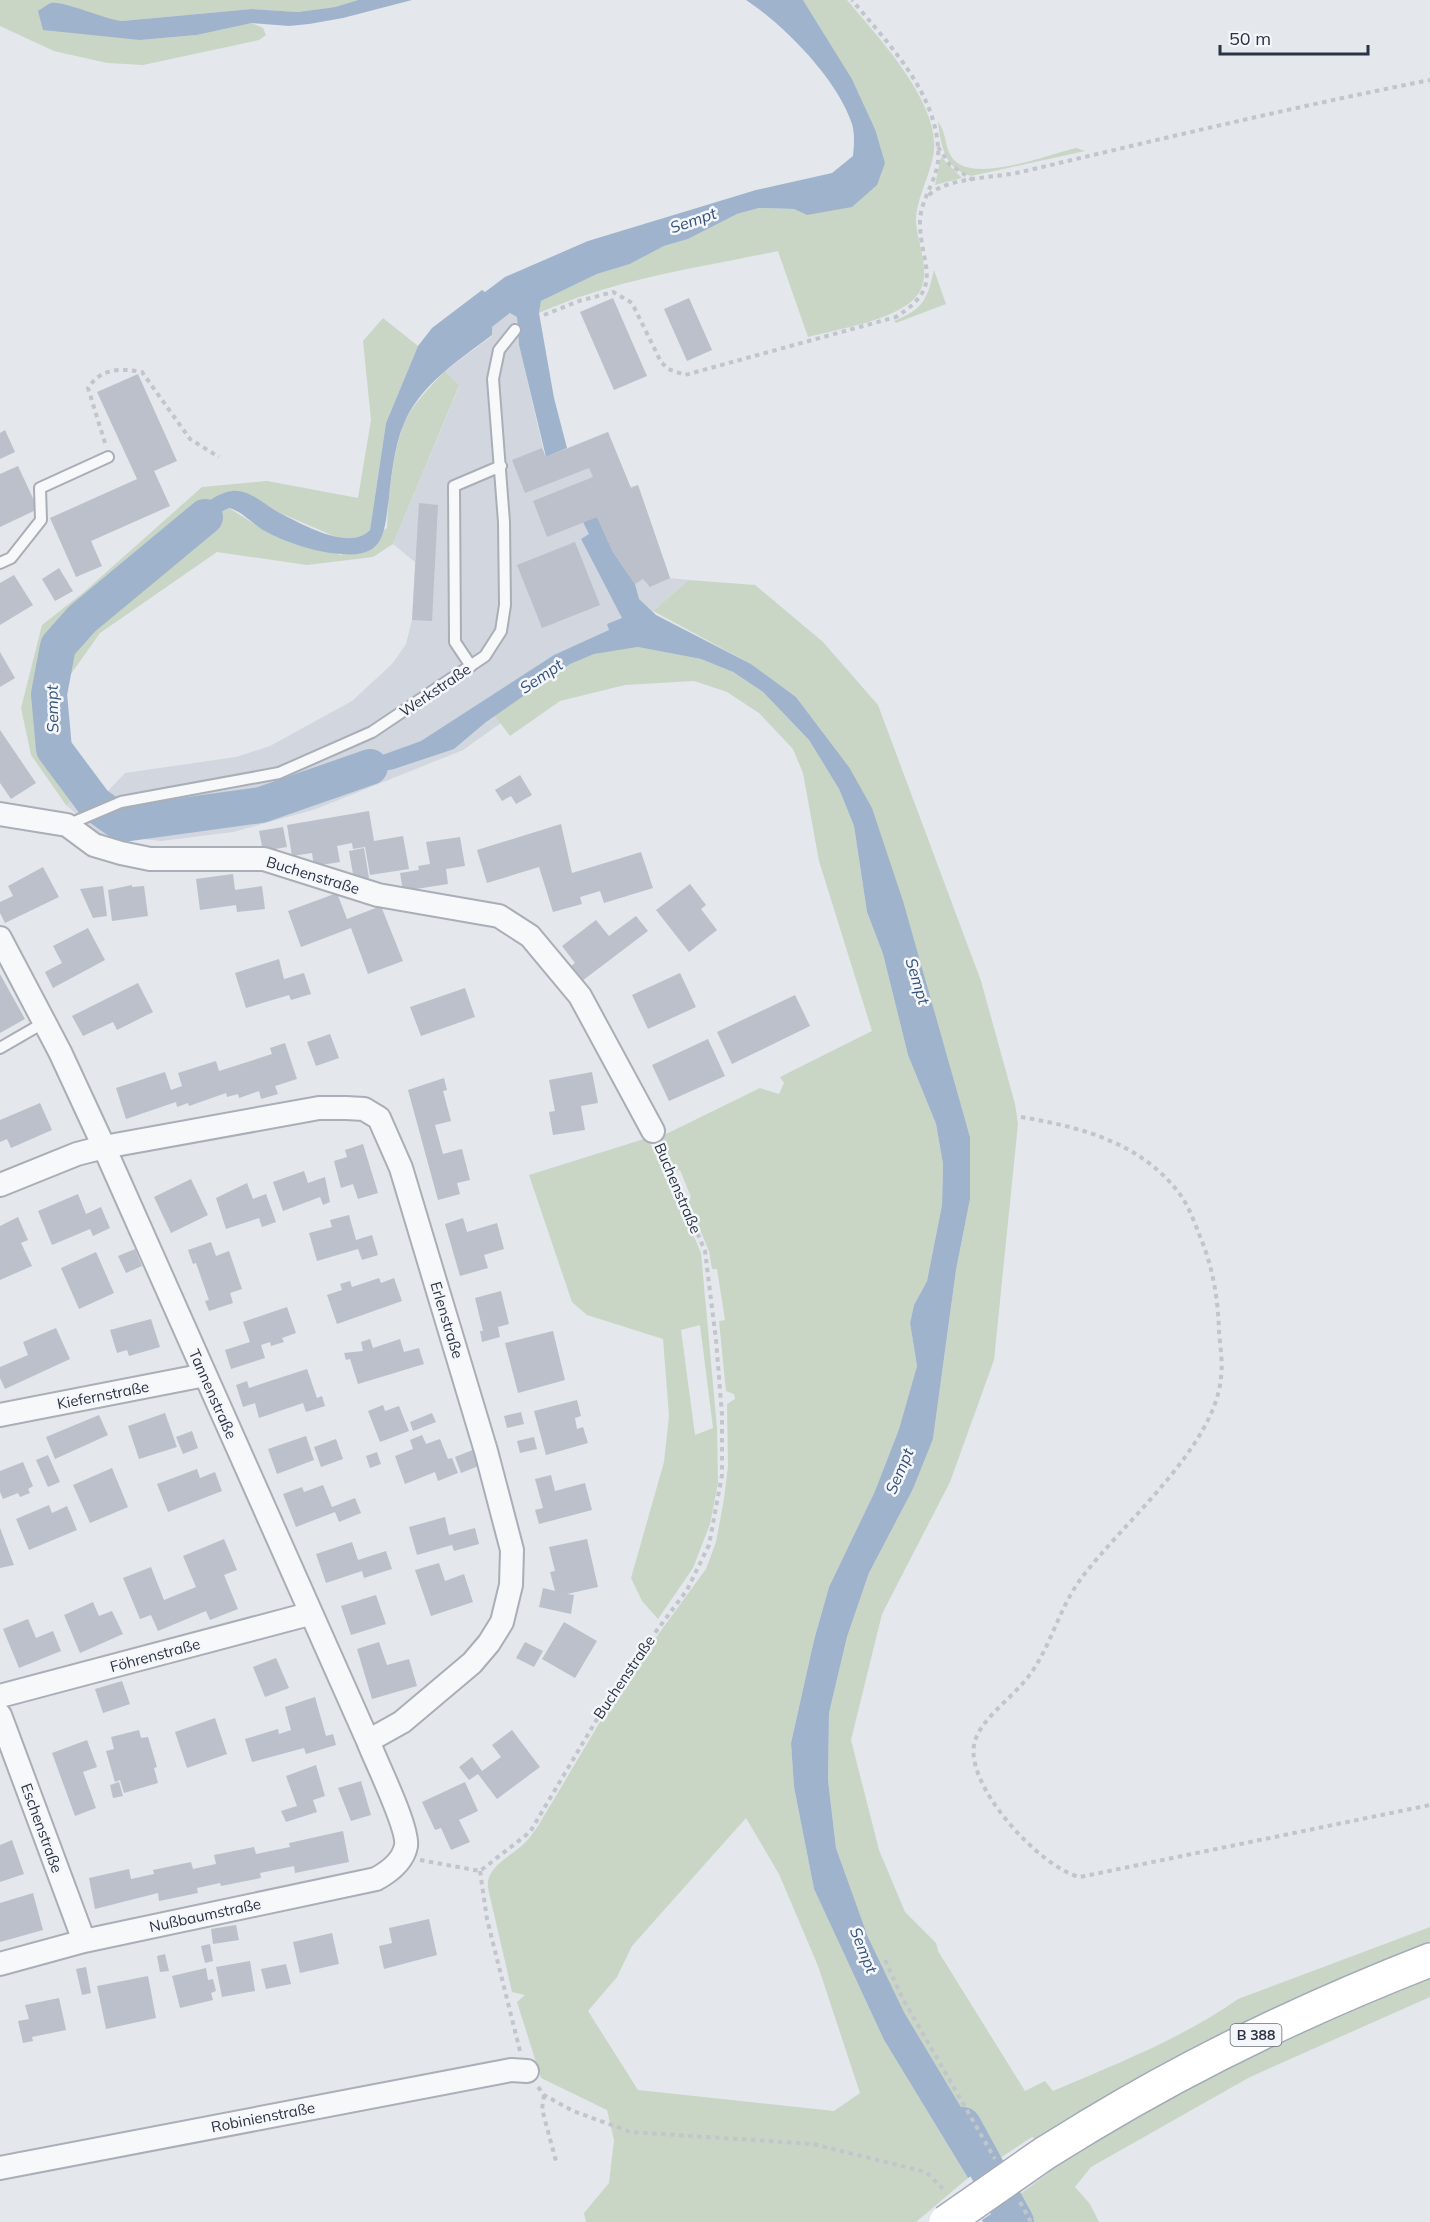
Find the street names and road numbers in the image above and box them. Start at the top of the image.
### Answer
street label: Werkstraße [396,659,474,721]
street label: Buchenstraße [264,852,362,898]
street label: Buchenstraße [650,1140,706,1236]
street label: Erlenstraße [426,1279,468,1361]
street label: Tannenstraße [185,1346,241,1442]
street label: Kiefernstraße [55,1377,151,1413]
street label: Buchenstraße [589,1632,659,1722]
street label: Föhrenstraße [108,1634,202,1676]
street label: Eschenstraße [17,1781,67,1875]
street label: Nußbaumstraße [147,1894,263,1936]
road number: B 388 [1230,2024,1282,2046]
street label: Robinienstraße [209,2098,317,2136]

